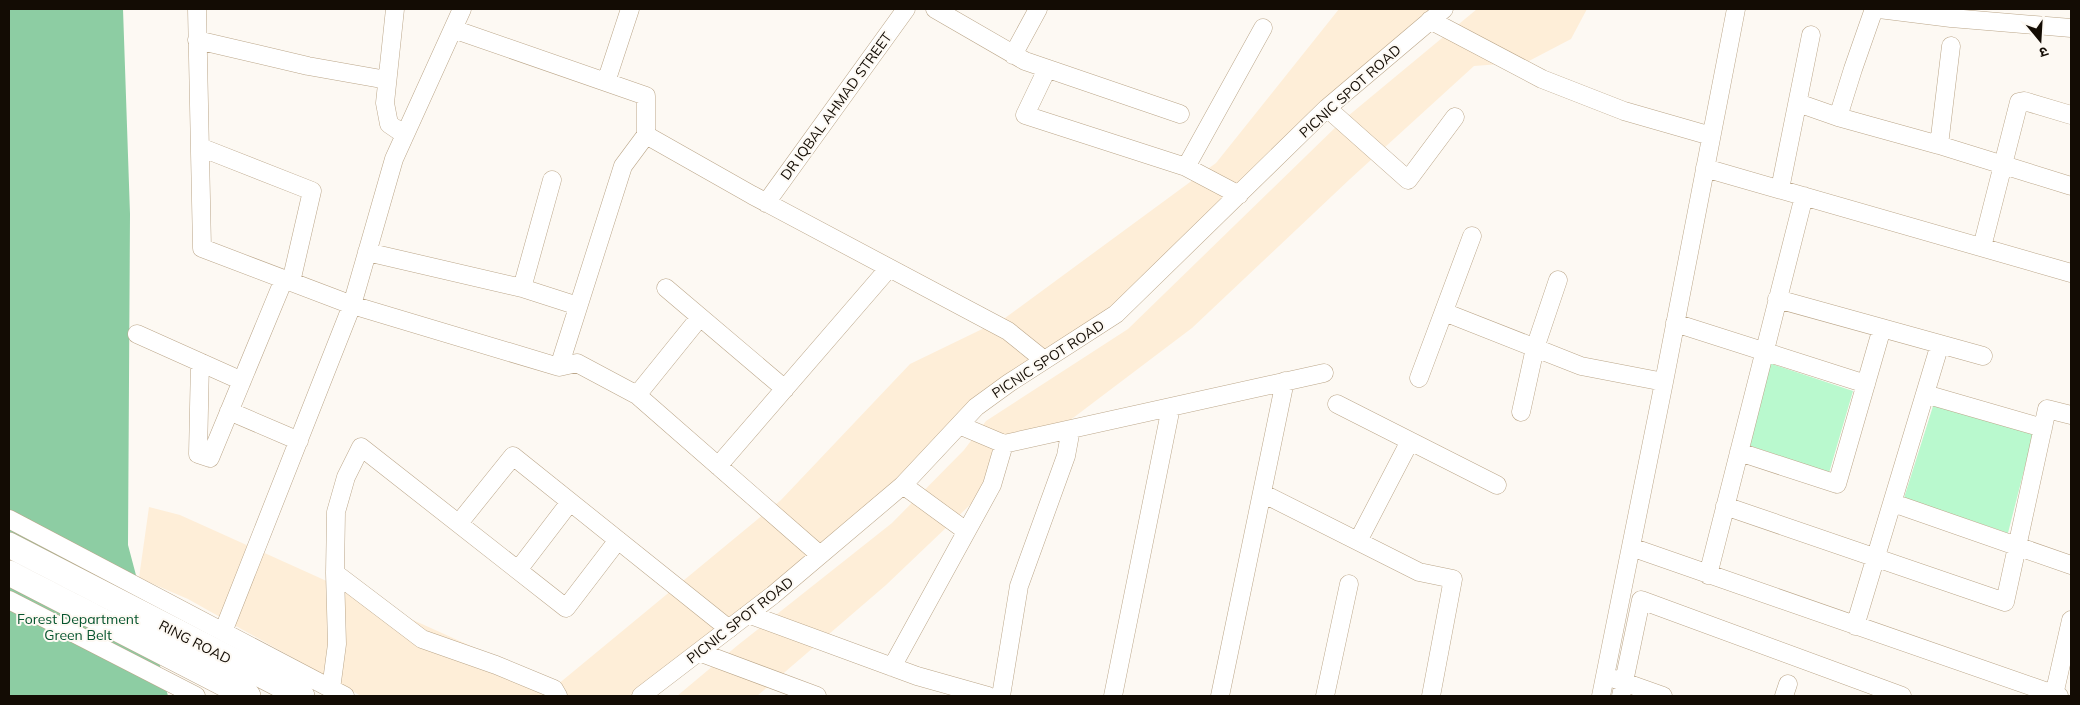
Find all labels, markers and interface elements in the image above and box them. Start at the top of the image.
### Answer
north arrow [2015,15,2065,65]
street label: DR IQBAL AHMAD STREET [776,28,896,183]
street label: PICNIC SPOT ROAD [1295,41,1405,141]
text: उ [2037,43,2051,62]
street label: PICNIC SPOT ROAD [988,316,1108,402]
street label: PICNIC SPOT ROAD [683,573,797,667]
park label: Forest Department Green Belt [17,610,139,644]
street label: RING ROAD [156,616,234,668]

